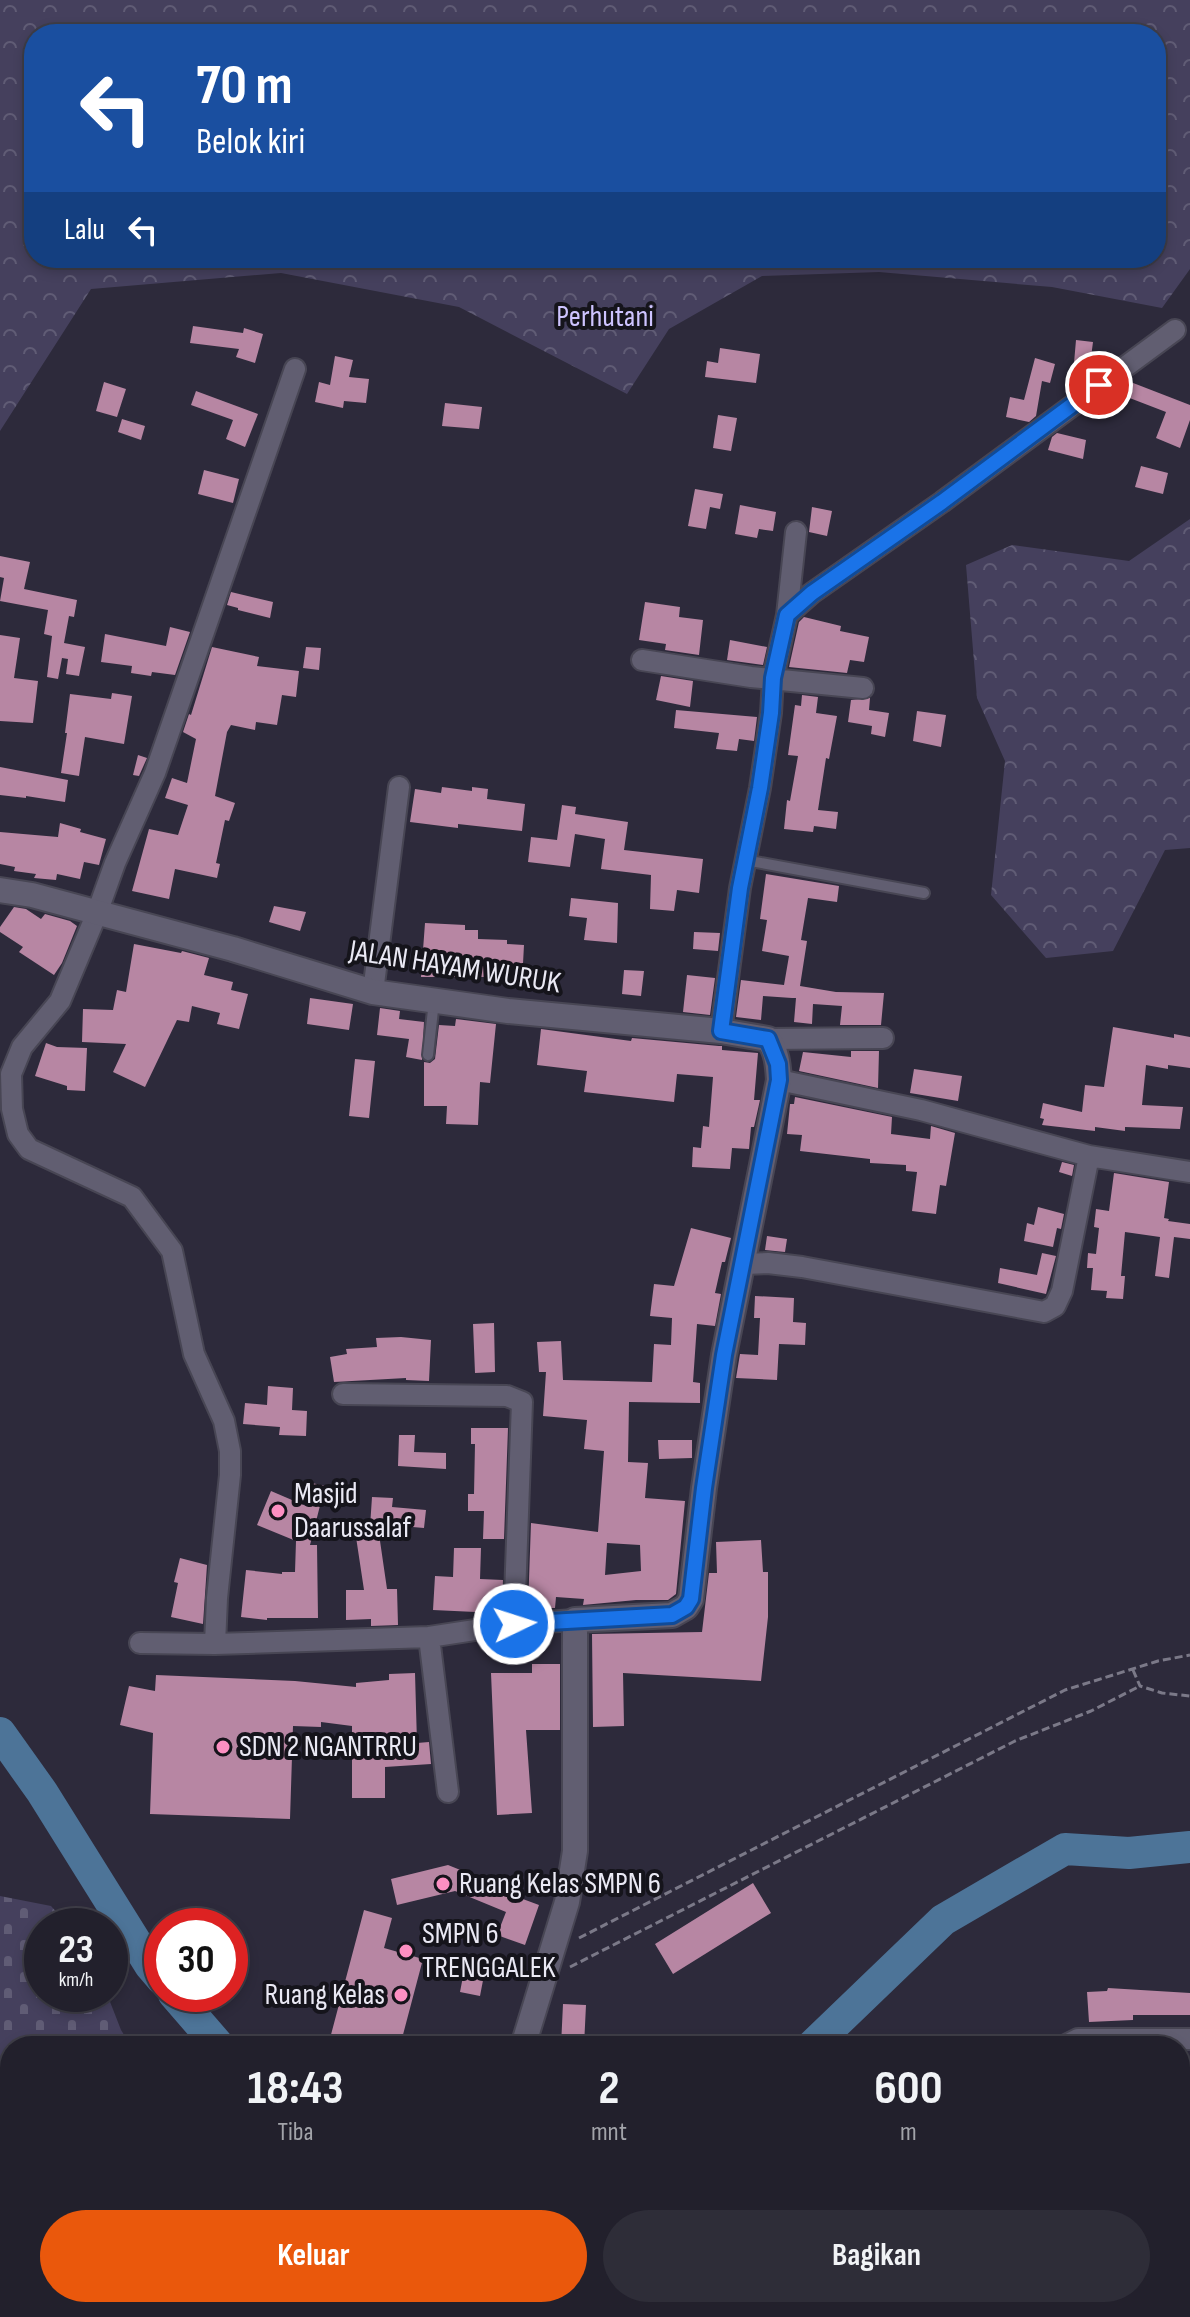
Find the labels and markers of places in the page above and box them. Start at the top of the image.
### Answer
pin [1065,351,1133,419]
place label: Masjid Daarussalaf [294,1476,412,1546]
marker: Masjid Daarussalaf [269,1502,287,1520]
place label: SDN 2 NGANTRRU [239,1729,417,1765]
marker: SDN 2 NGANTRRU [214,1738,232,1756]
place label: Ruang Kelas SMPN 6 [459,1866,661,1902]
marker: Ruang Kelas SMPN 6 [434,1875,452,1893]
place label: SMPN 6 TRENGGALEK [422,1916,556,1986]
marker: SMPN 6 TRENGGALEK [397,1942,415,1960]
place label: Ruang Kelas [264,1977,385,2013]
marker: Ruang Kelas [392,1986,410,2004]

